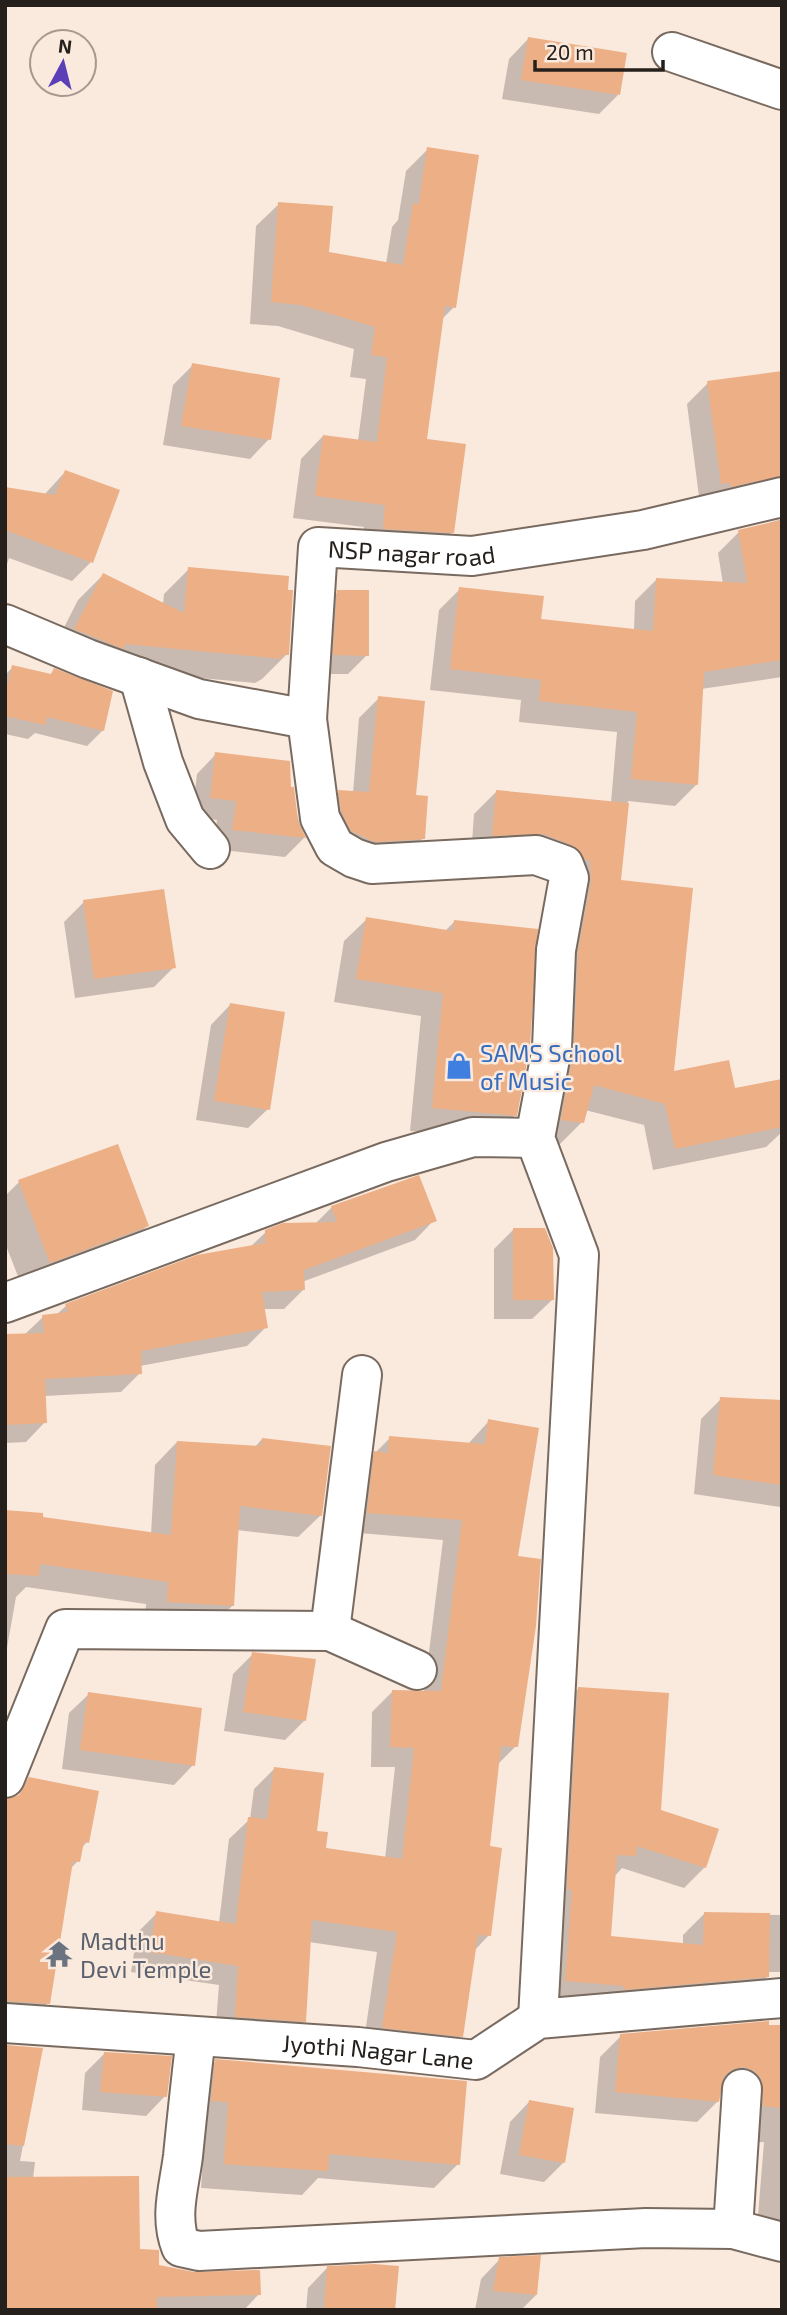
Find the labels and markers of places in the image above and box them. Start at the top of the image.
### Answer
place label: SAMS School of Music [480,1038,622,1095]
shop icon: SAMS School of Music [444,1051,474,1081]
place label: Madthu Devi Temple [80,1926,211,1983]
temple icon: Madthu Devi Temple [44,1939,74,1969]

